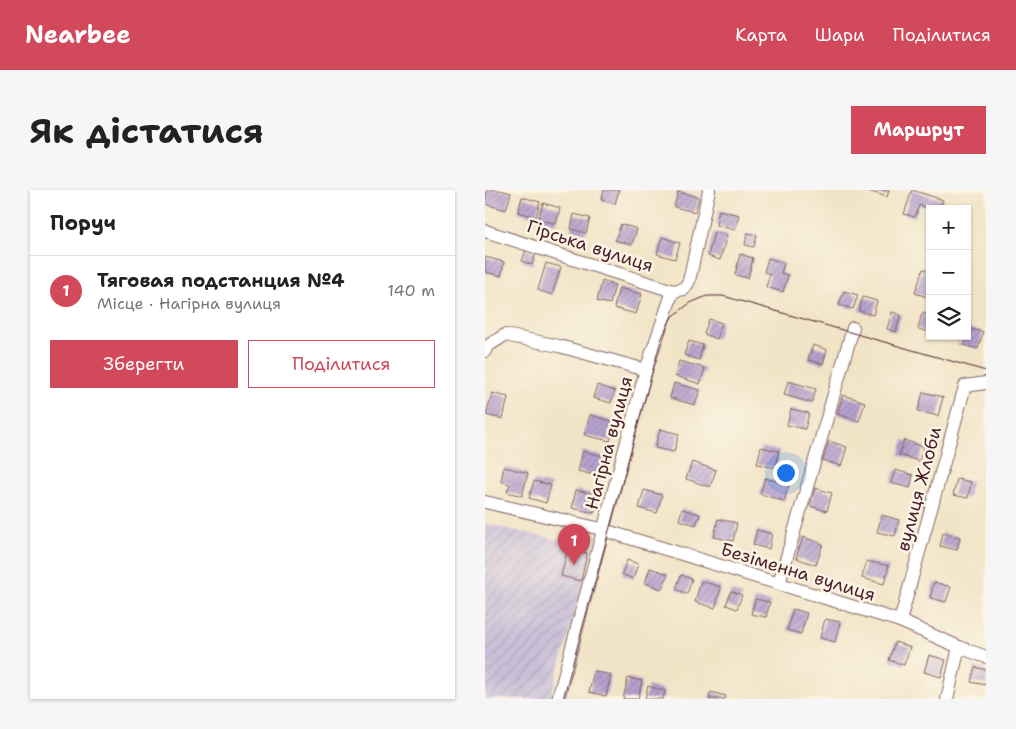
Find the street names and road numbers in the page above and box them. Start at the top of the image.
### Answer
street label: Гірська вулиця [524,214,656,278]
street label: Нагірна вулиця [580,374,638,512]
street label: вулиця Жлоби [891,424,947,554]
street label: Безіменна вулиця [718,537,878,607]

